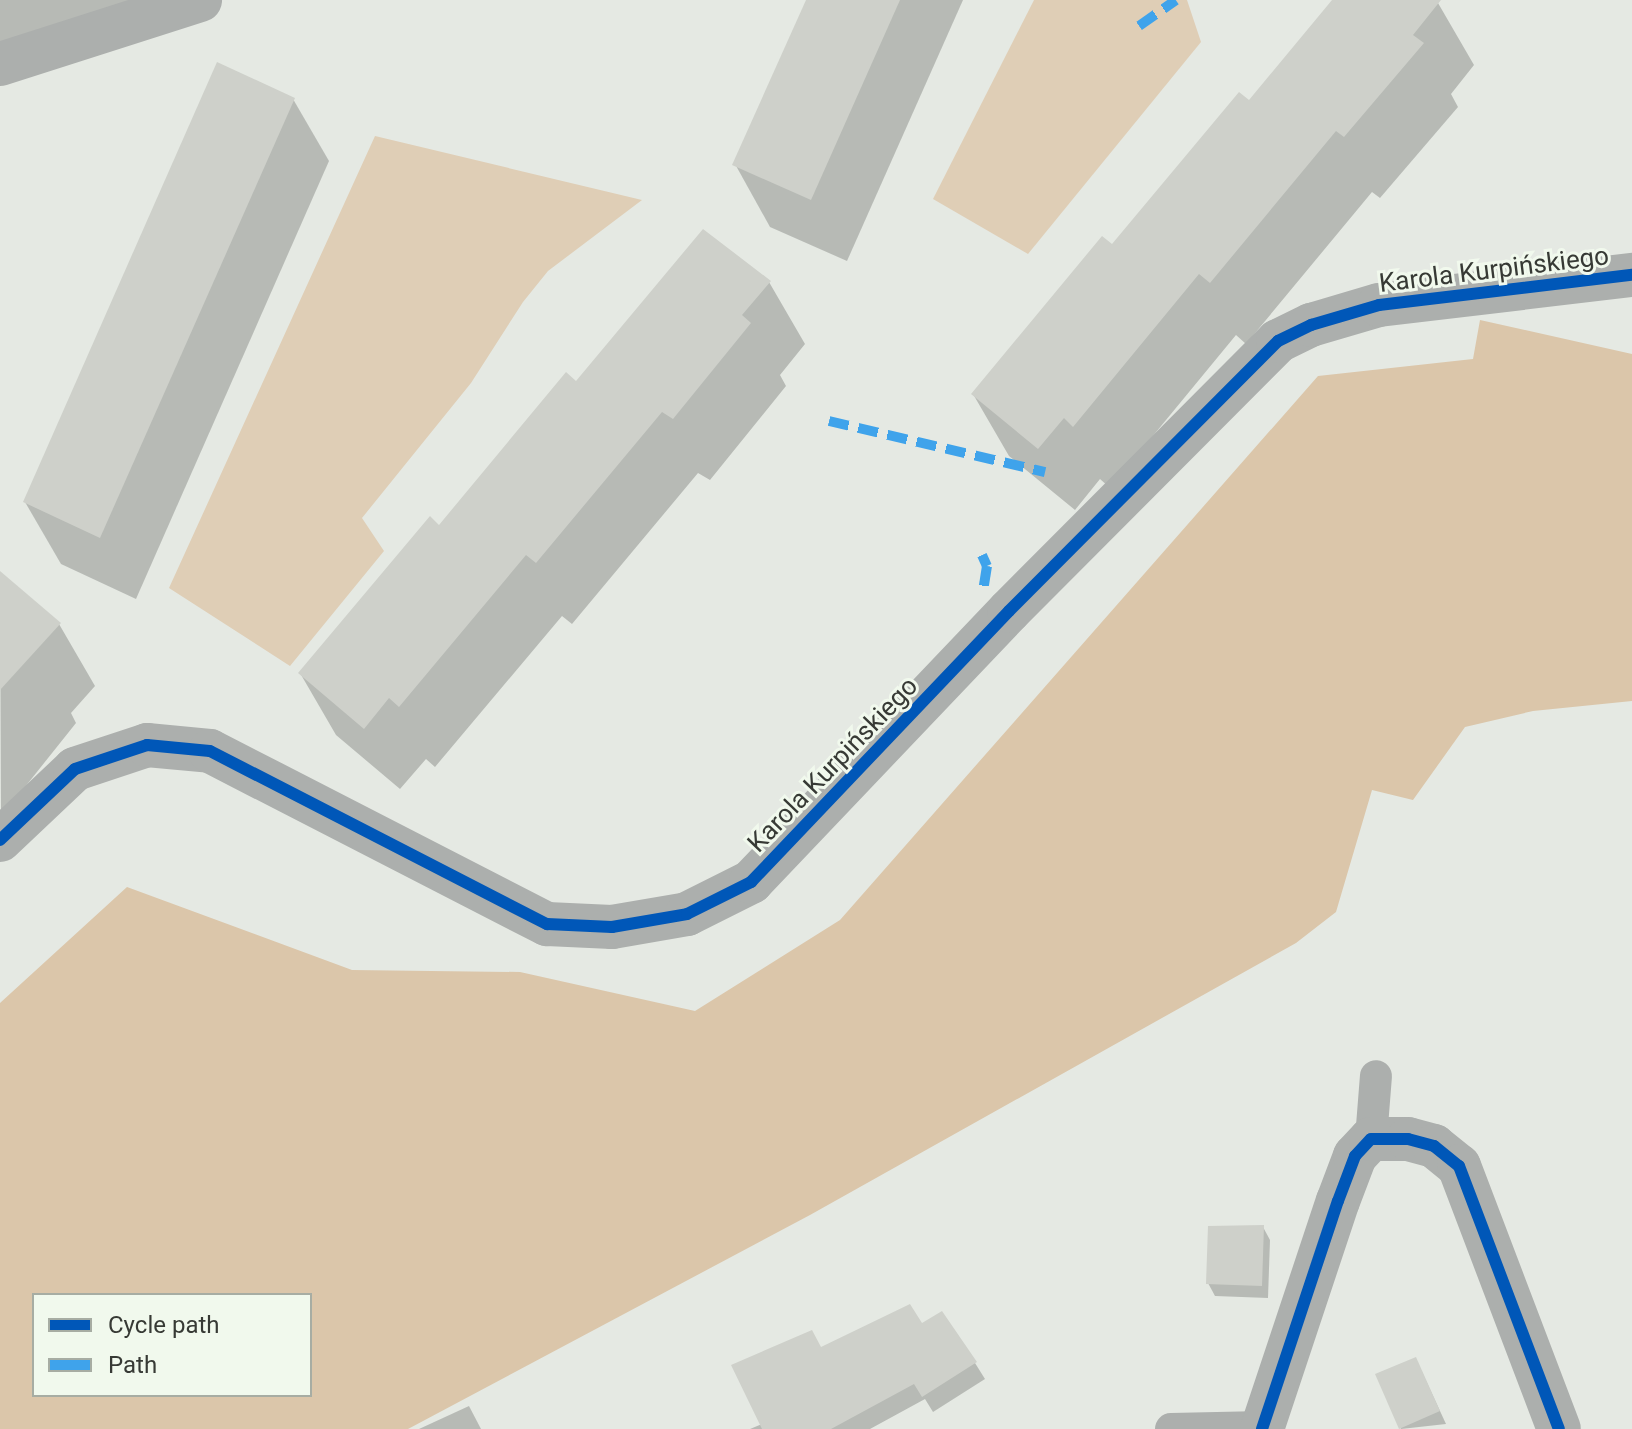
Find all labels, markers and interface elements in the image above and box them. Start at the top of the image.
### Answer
street label: Karola Kurpińskiego [1377,240,1611,300]
street label: Karola Kurpińskiego [741,671,925,859]
legend [32,1293,312,1397]
text: Cycle path [108,1311,220,1339]
text: Path [108,1351,157,1379]

